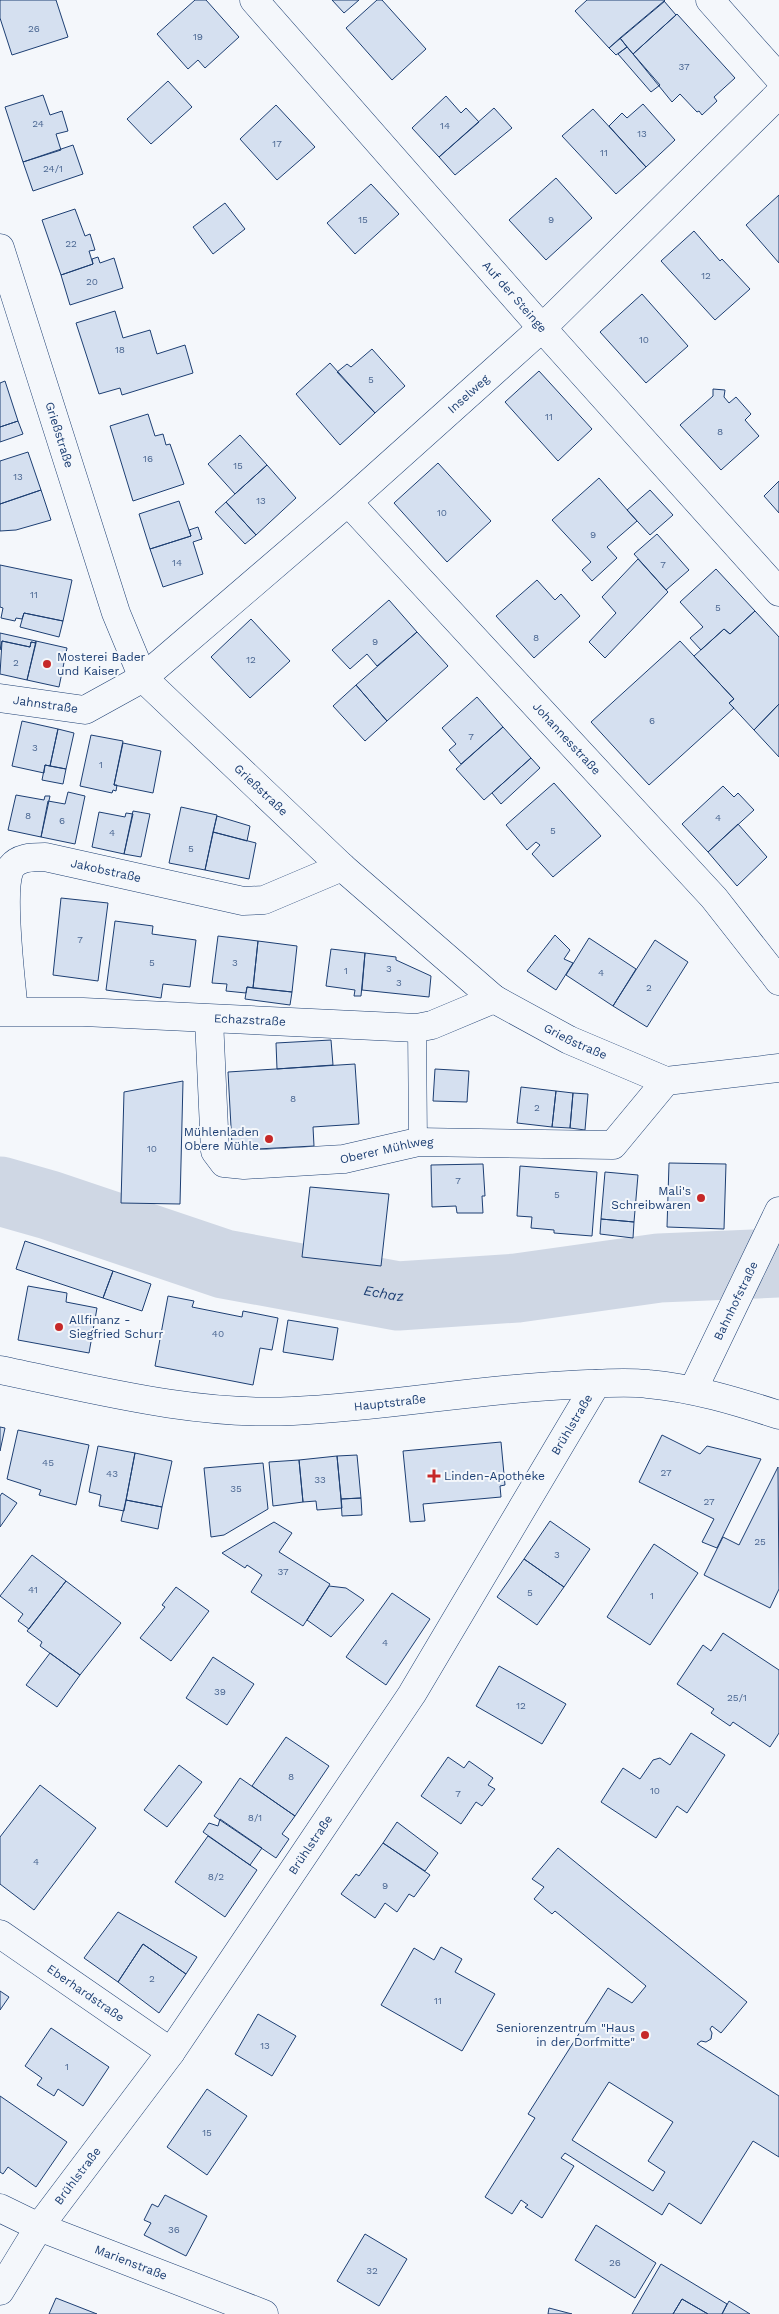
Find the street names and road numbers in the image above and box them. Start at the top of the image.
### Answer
street label: Auf der Steinge [480,258,550,335]
street label: Inselweg [445,371,492,416]
street label: Grießstraße [42,400,76,470]
street label: Jahnstraße [12,693,79,716]
street label: Johannesstraße [530,699,603,778]
street label: Grießstraße [231,761,291,819]
street label: Jakobstraße [69,856,143,885]
street label: Echazstraße [213,1011,286,1029]
street label: Grießstraße [541,1021,609,1062]
street label: Oberer Mühlweg [338,1135,434,1167]
street label: Bahnhofstraße [711,1259,761,1343]
street label: Hauptstraße [353,1392,427,1414]
street label: Brühlstraße [548,1392,595,1458]
street label: Brühlstraße [286,1812,335,1877]
street label: Eberhardstraße [44,1962,127,2025]
street label: Brühlstraße [51,2144,104,2207]
street label: Marienstraße [93,2242,169,2283]

